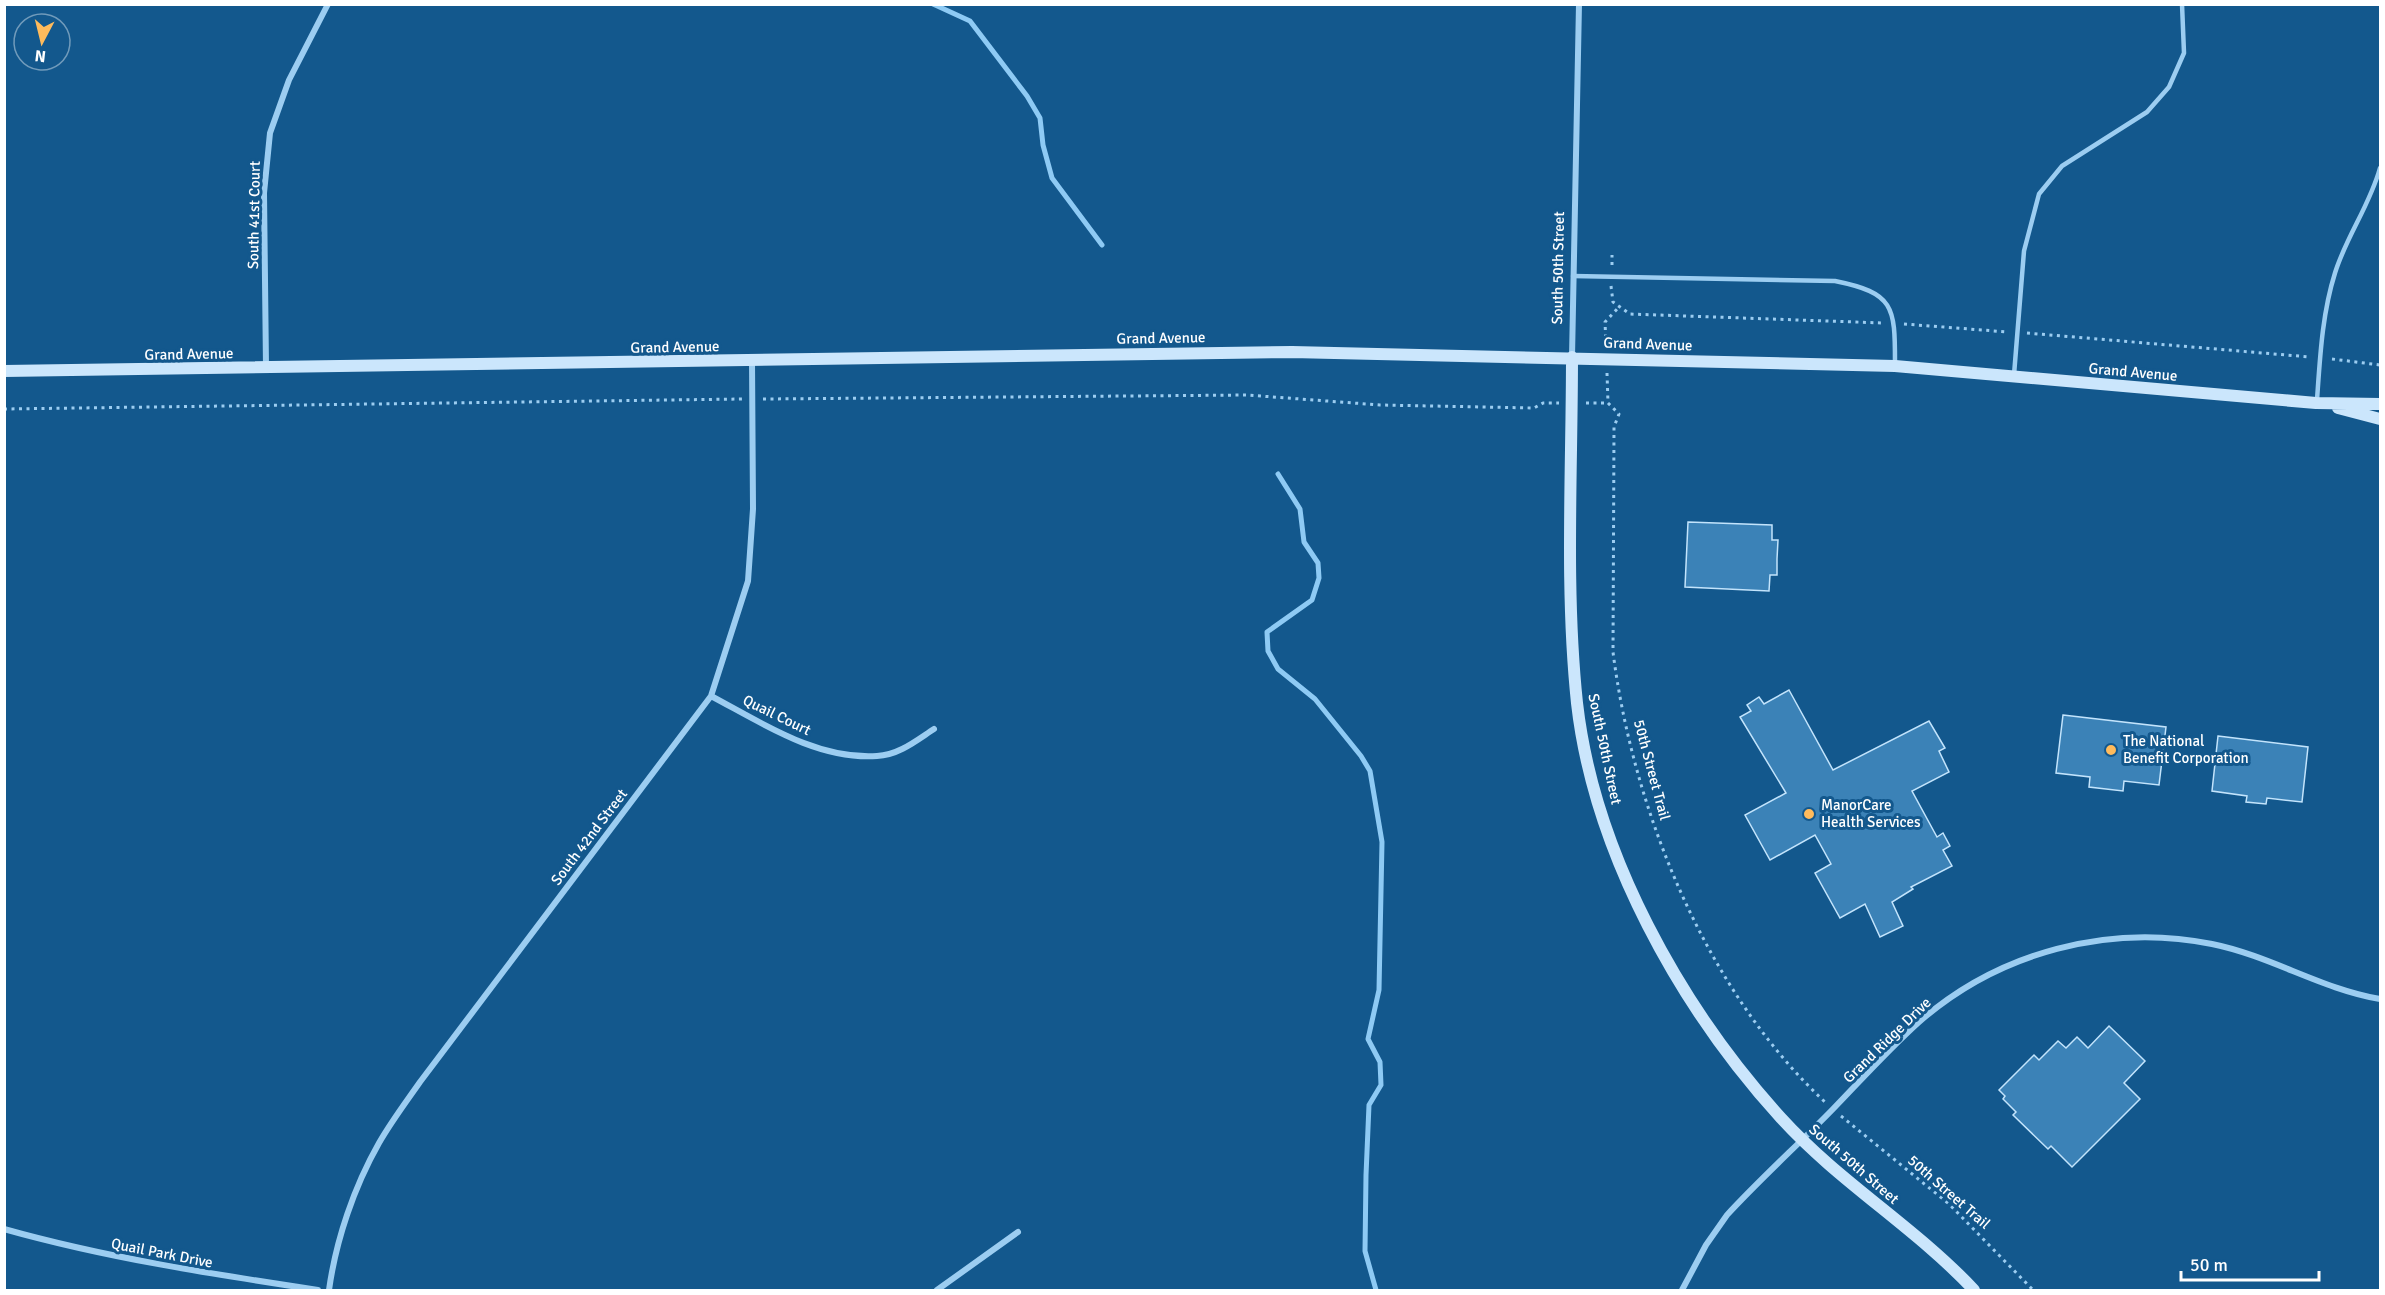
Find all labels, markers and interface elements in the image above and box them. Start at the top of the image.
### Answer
north arrow [12,12,72,72]
text: N [34,45,47,66]
street label: South 41st Court [244,161,264,269]
street label: South 50th Street [1548,211,1568,325]
street label: Grand Avenue [1116,328,1206,348]
street label: Grand Avenue [1603,333,1693,355]
street label: Grand Avenue [630,337,720,357]
street label: Grand Avenue [144,344,234,364]
street label: Grand Avenue [2088,359,2178,385]
street label: Quail Court [740,691,814,739]
street label: South 50th Street [1584,692,1626,806]
street label: 50th Street Trail [1630,718,1674,822]
place label: The National Benefit Corporation [2123,732,2249,767]
marker: The National Benefit Corporation [2104,743,2118,757]
street label: South 42nd Street [547,785,631,889]
place label: ManorCare Health Services [1821,796,1921,831]
marker: ManorCare Health Services [1802,807,1816,821]
street label: Grand Ridge Drive [1839,993,1935,1087]
street label: South 50th Street [1805,1120,1903,1208]
street label: 50th Street Trail [1904,1151,1994,1233]
street label: Quail Park Drive [110,1234,214,1272]
scale bar [2181,1244,2319,1282]
text: 50 m [2190,1254,2228,1276]

